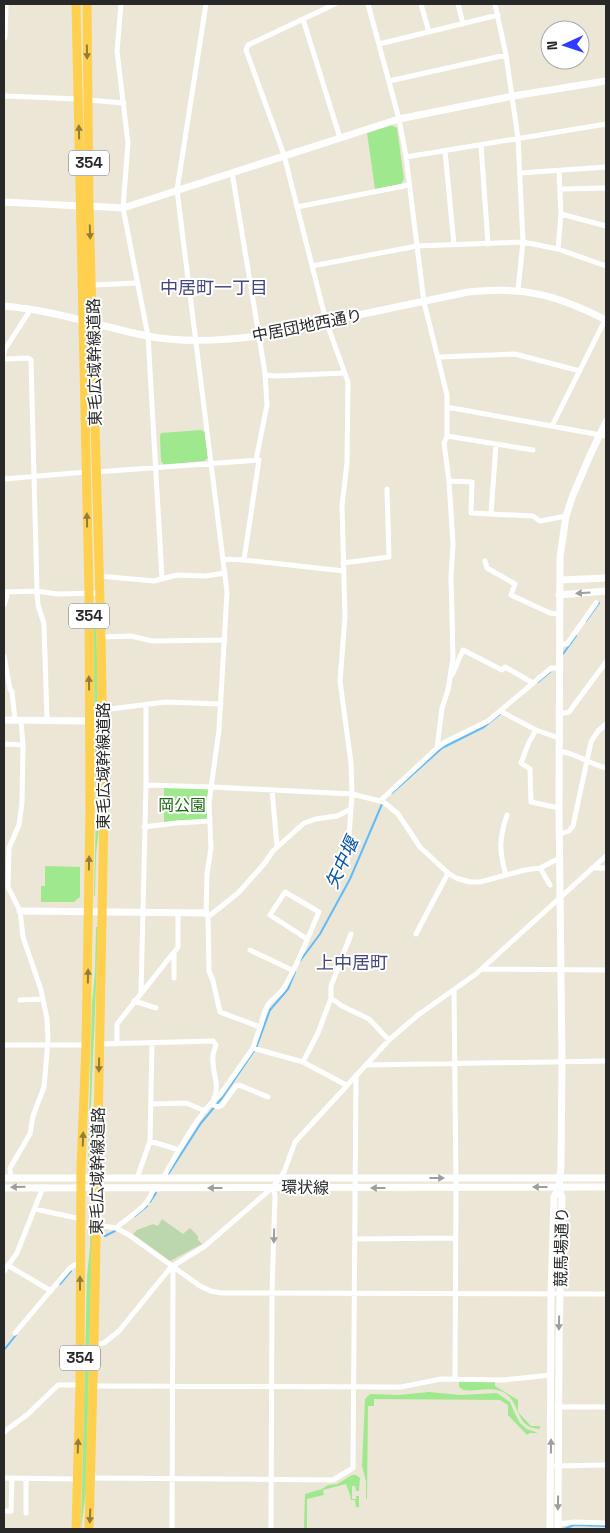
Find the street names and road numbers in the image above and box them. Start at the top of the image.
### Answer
road number: 354 [69,150,109,176]
street label: 東毛広域幹線道路 [83,298,106,426]
street label: 中居団地西通り [250,304,364,346]
road number: 354 [69,604,109,628]
street label: 東毛広域幹線道路 [93,702,114,830]
street label: 東毛広域幹線道路 [86,1107,109,1235]
street label: 環状線 [281,1177,329,1198]
street label: 競馬場通り [550,1207,573,1287]
road number: 354 [60,1346,100,1370]

